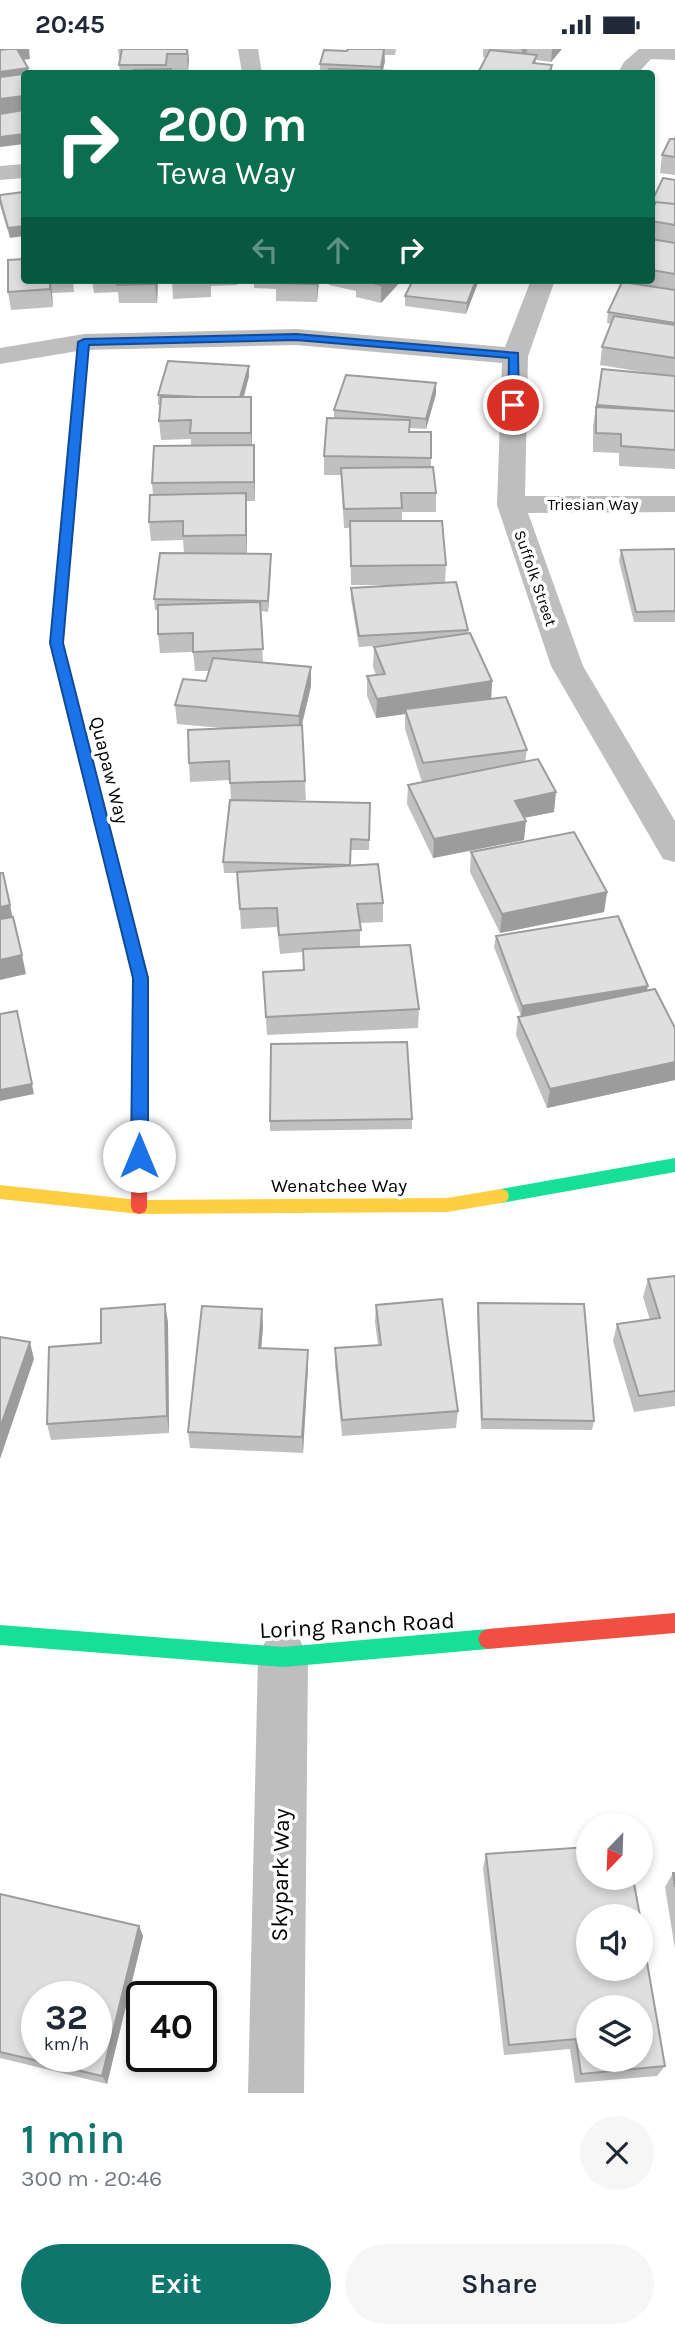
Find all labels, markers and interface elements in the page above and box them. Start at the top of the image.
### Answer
text: 20:45 [35,9,105,40]
text: 200 m [157,96,308,153]
icon: right [42,98,133,189]
text: Tewa Way [157,155,296,192]
icon: left [246,231,284,269]
icon: ahead [319,231,357,269]
icon: right [392,231,430,269]
pin [483,375,543,435]
icon: arrive [494,386,532,424]
street label: Triesian Way [547,495,639,514]
street label: Suffolk Street [510,528,561,629]
street label: Quapaw Way [85,714,133,826]
position arrow [102,1119,176,1193]
street label: Wenatchee Way [271,1175,407,1197]
street label: Loring Ranch Road [259,1607,455,1644]
street label: Skypark Way [266,1808,295,1942]
north arrow [576,1813,653,1890]
map controls [576,1813,653,2072]
button: sound [576,1904,653,1981]
speed limit sign: 40 [126,1981,217,2072]
button: layers [576,1995,653,2072]
text: 32 [45,1997,88,2038]
text: km/h [44,2033,89,2055]
text: 1 min [21,2114,125,2164]
button: close [580,2116,654,2190]
text: 300 m · 20:46 [21,2165,162,2192]
button: Exit [21,2244,331,2324]
button: Share [345,2244,654,2324]

